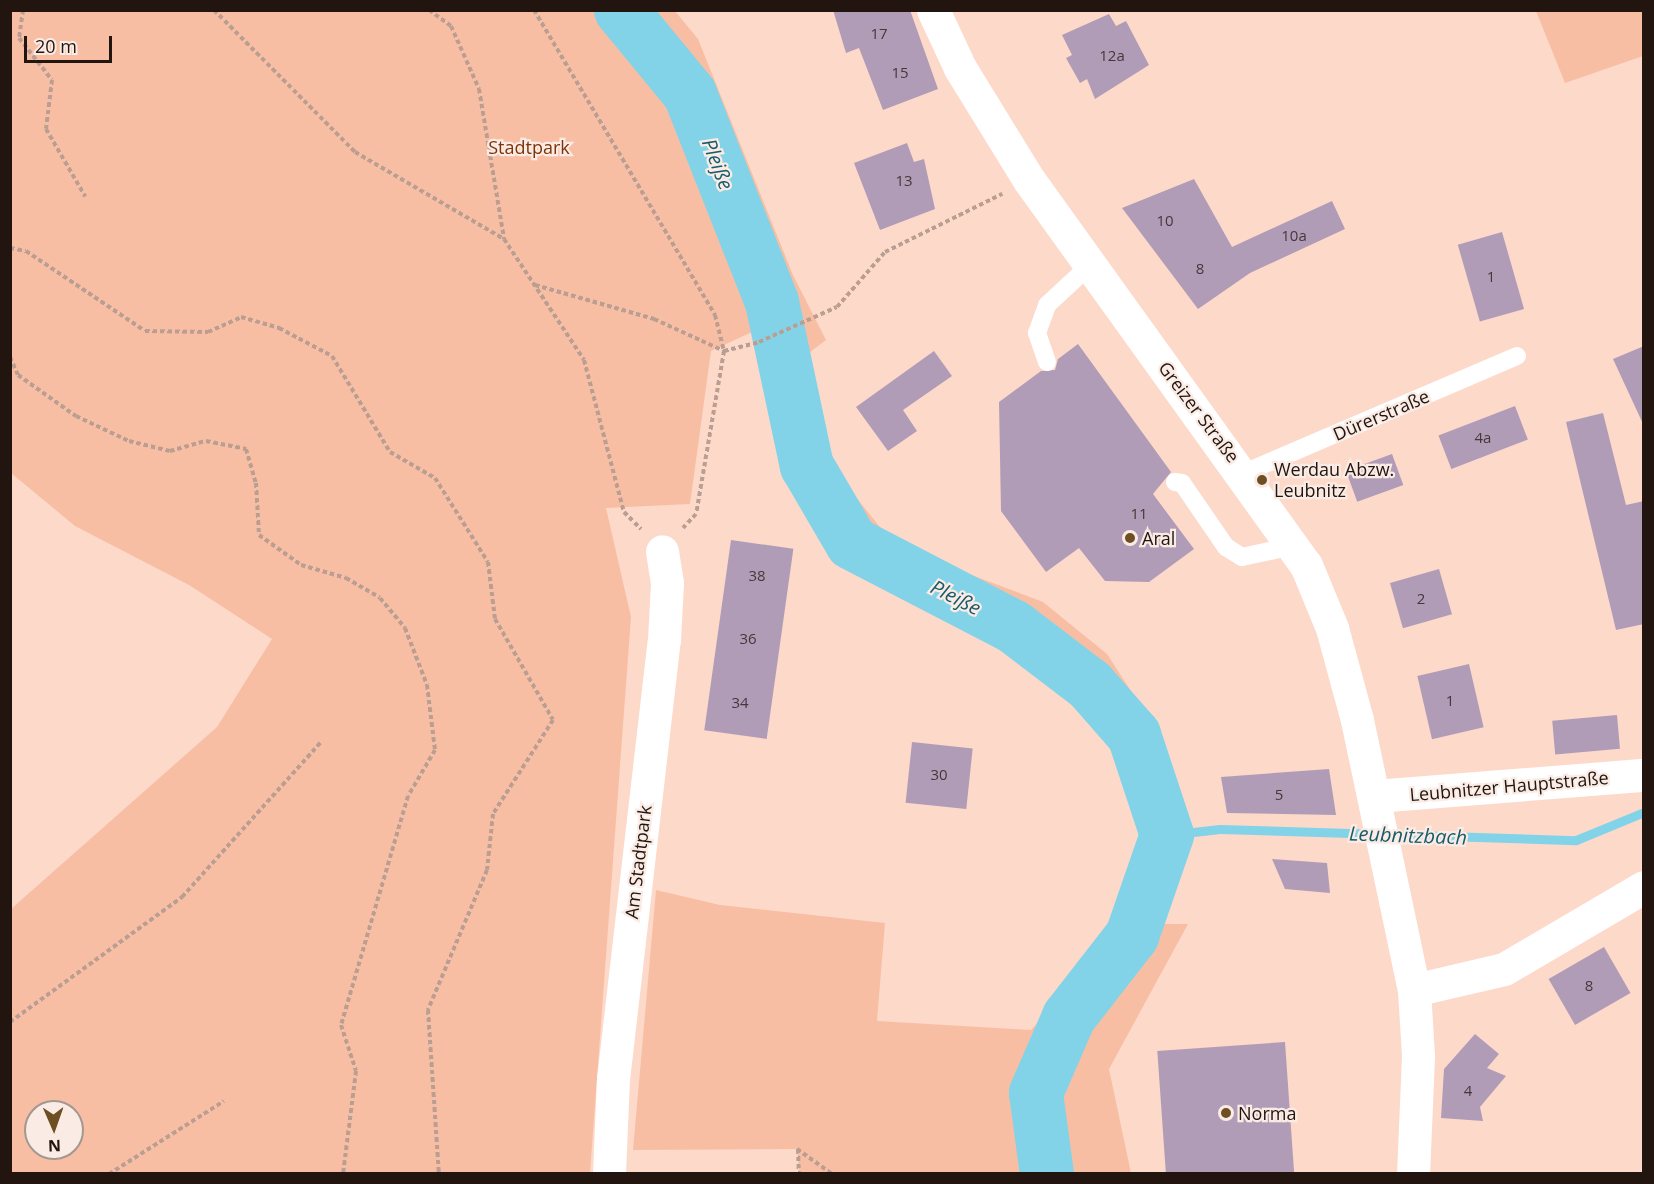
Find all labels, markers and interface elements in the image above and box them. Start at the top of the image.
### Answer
scale bar [27,24,116,62]
house number: 17 [870,25,888,43]
text: 20 m [35,34,77,58]
house number: 12a [1099,47,1125,65]
house number: 15 [891,64,909,82]
water label: Pleiße [697,135,739,193]
park label: Stadtpark [488,136,570,158]
house number: 13 [895,172,913,190]
house number: 10 [1156,212,1174,230]
house number: 10a [1281,227,1307,245]
house number: 8 [1196,260,1204,278]
house number: 1 [1487,268,1495,286]
street label: Greizer Straße [1154,357,1244,467]
street label: Dürerstraße [1330,385,1432,445]
house number: 4a [1475,429,1491,447]
place label: Werdau Abzw. Leubnitz [1274,459,1394,502]
marker: Werdau Abzw. Leubnitz [1255,473,1269,487]
house number: 11 [1130,505,1148,523]
place label: Aral [1142,527,1175,549]
marker: Aral [1123,531,1137,545]
house number: 38 [748,567,766,585]
water label: Pleiße [927,574,985,620]
house number: 2 [1417,590,1425,608]
house number: 36 [739,630,757,648]
house number: 1 [1446,692,1454,710]
house number: 34 [731,694,749,712]
house number: 30 [930,766,948,784]
street label: Leubnitzer Hauptstraße [1409,767,1609,805]
house number: 5 [1275,786,1283,804]
street label: Am Stadtpark [620,804,656,920]
water label: Leubnitzbach [1349,821,1467,849]
house number: 8 [1585,977,1593,995]
house number: 4 [1464,1082,1472,1100]
north arrow [24,1100,84,1160]
place label: Norma [1238,1102,1296,1124]
marker: Norma [1219,1106,1233,1120]
text: N [48,1135,61,1157]

